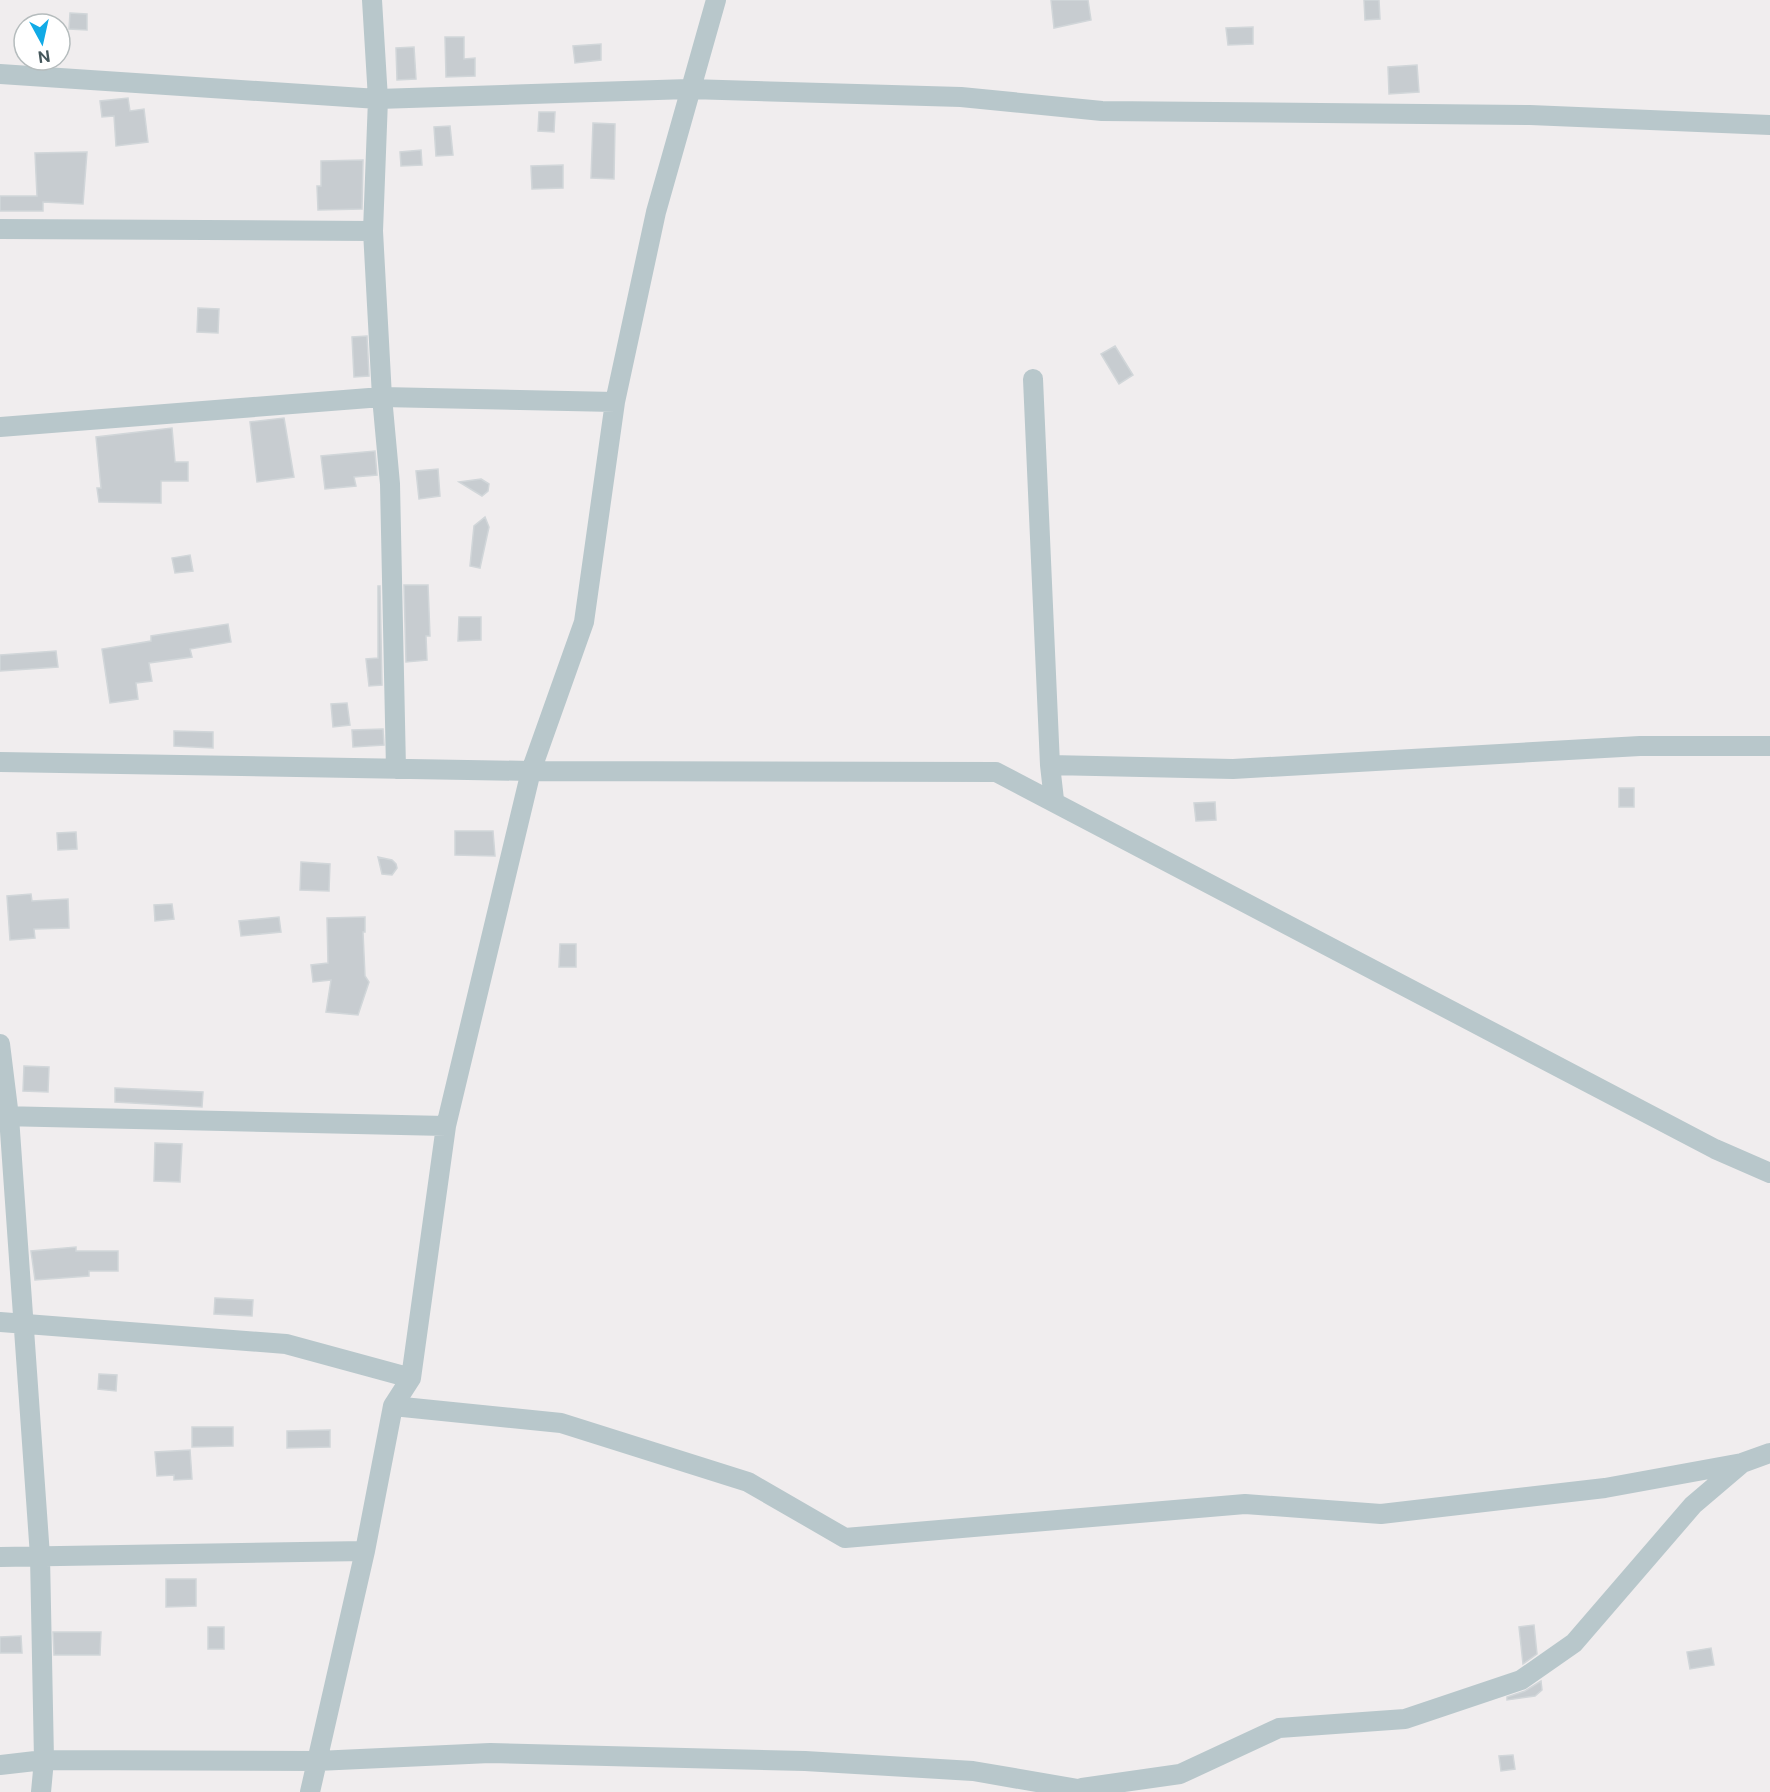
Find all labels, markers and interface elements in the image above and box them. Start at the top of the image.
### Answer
north arrow [12,12,72,72]
text: N [36,46,52,67]

